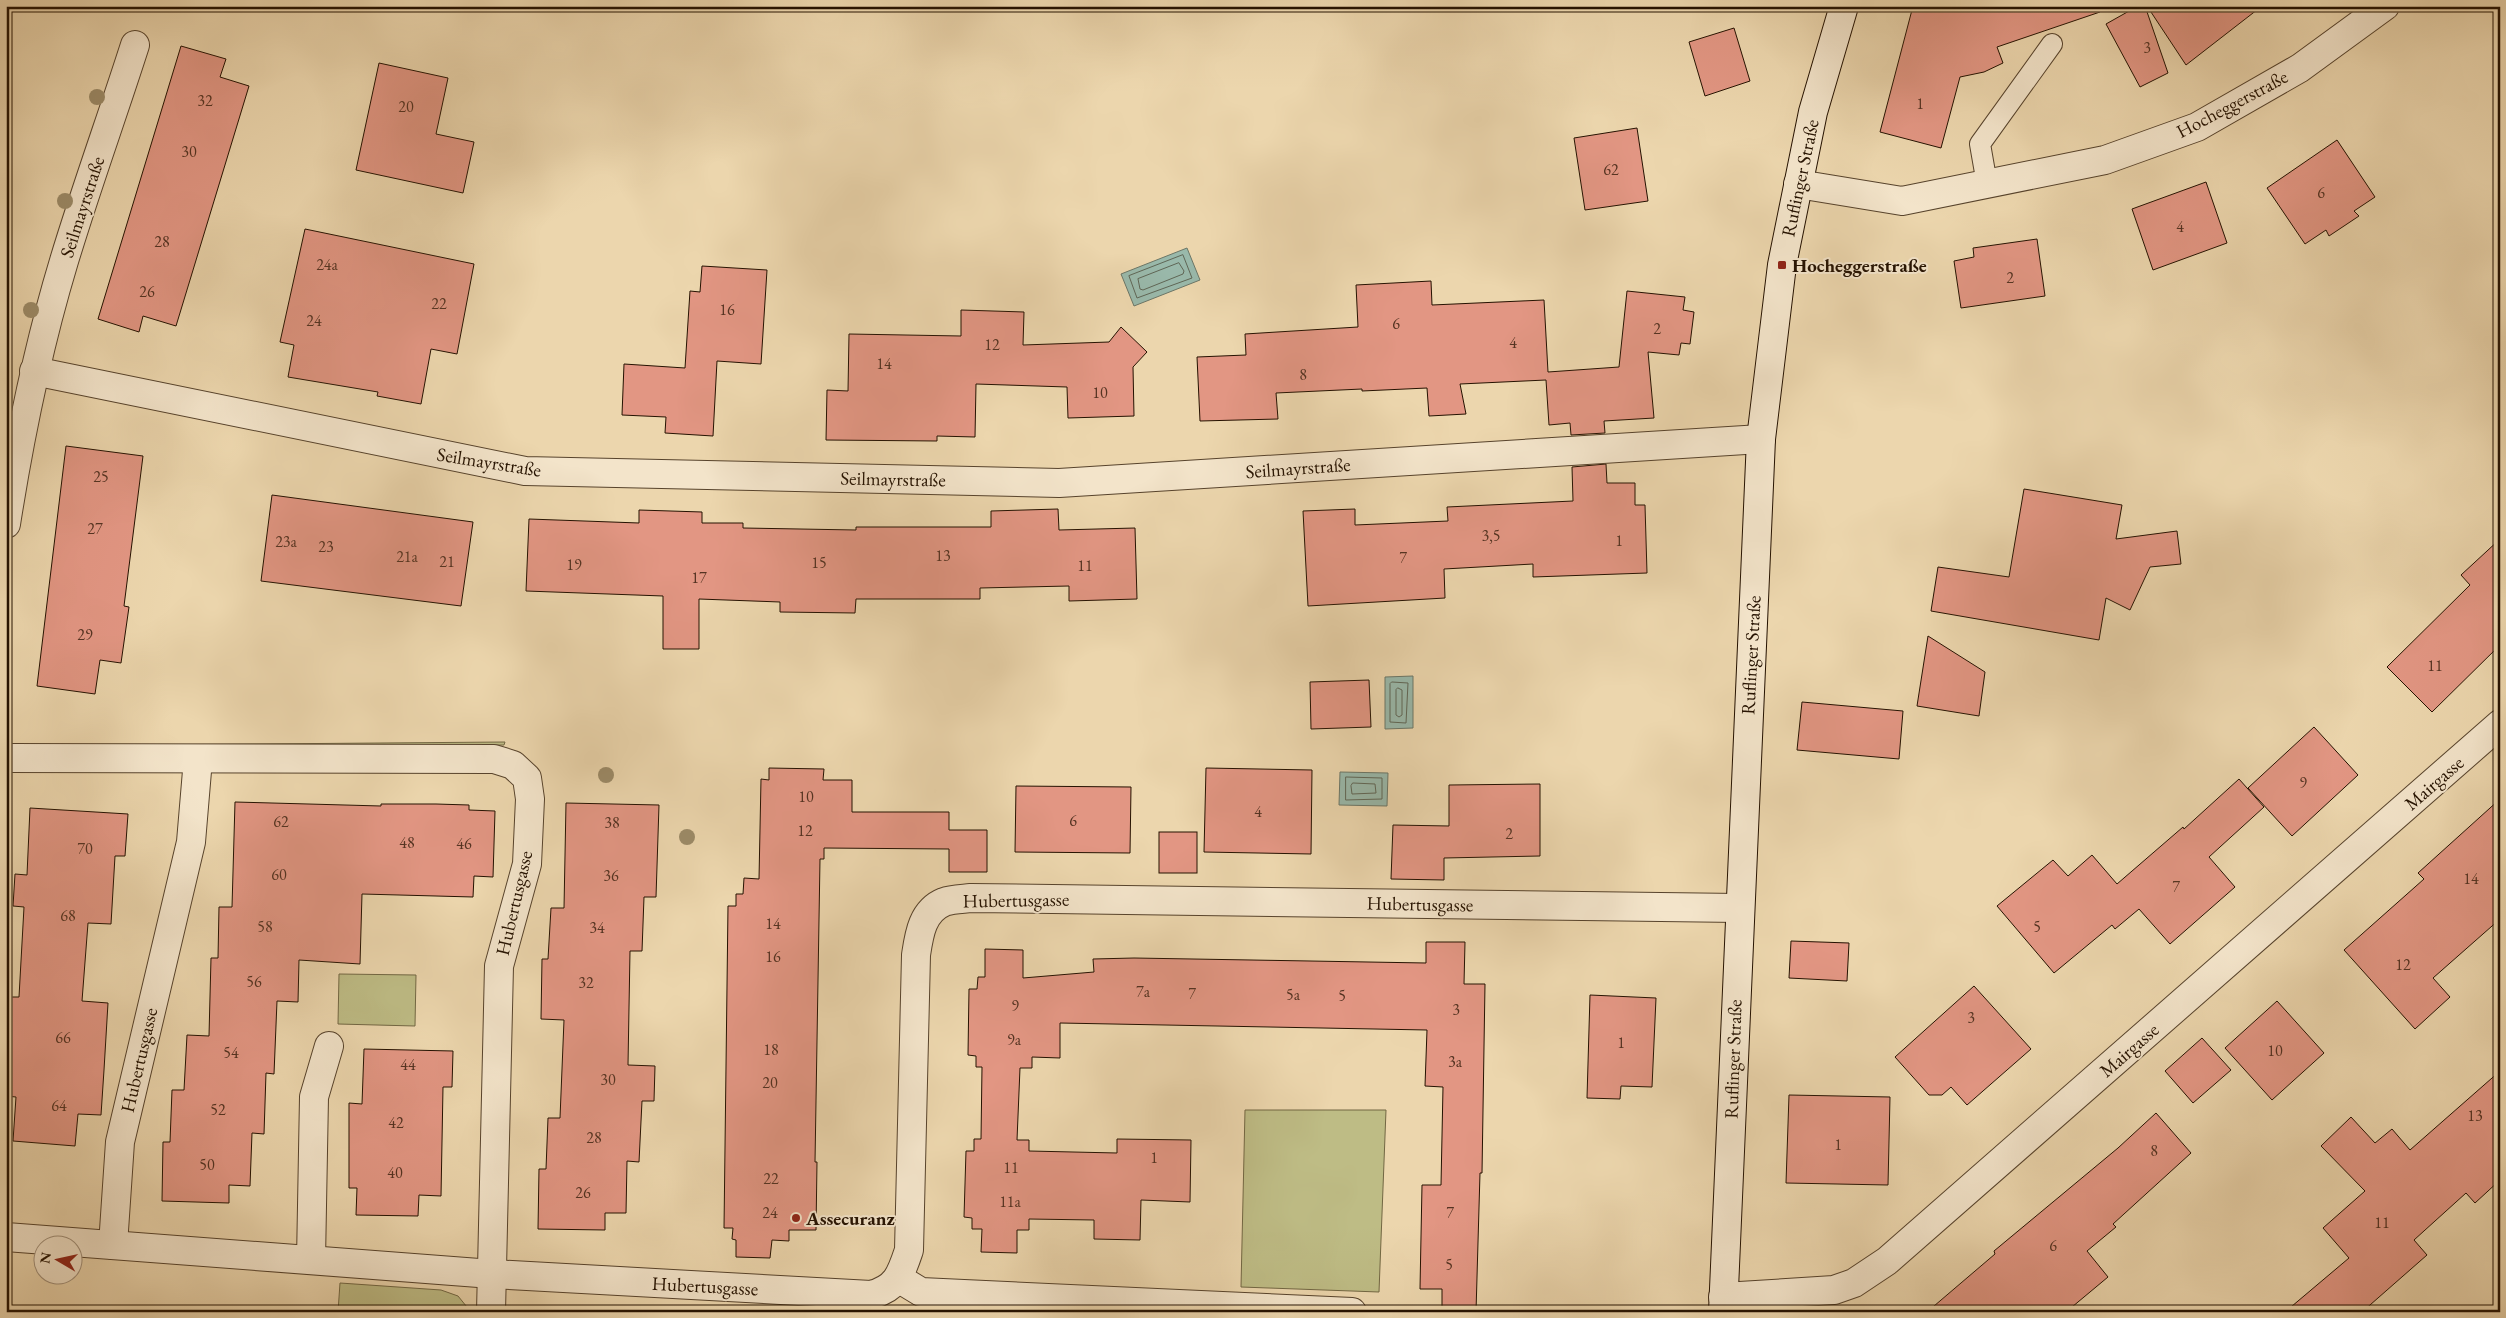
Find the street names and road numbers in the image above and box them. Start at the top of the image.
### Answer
street label: Hocheggerstraße [2172,64,2292,144]
street label: Ruflinger Straße [1775,117,1825,239]
street label: Seilmayrstraße [54,153,110,261]
street label: Seilmayrstraße [435,441,543,483]
street label: Seilmayrstraße [1245,452,1351,484]
street label: Seilmayrstraße [840,466,946,492]
street label: Ruflinger Straße [1735,595,1767,715]
street label: Mairgasse [2399,750,2469,816]
street label: Hubertusgasse [490,848,538,958]
street label: Hubertusgasse [962,887,1070,913]
street label: Hubertusgasse [1366,891,1474,917]
street label: Ruflinger Straße [1718,999,1748,1119]
street label: Hubertusgasse [115,1005,163,1115]
street label: Mairgasse [2094,1017,2164,1083]
street label: Hubertusgasse [651,1271,759,1301]

